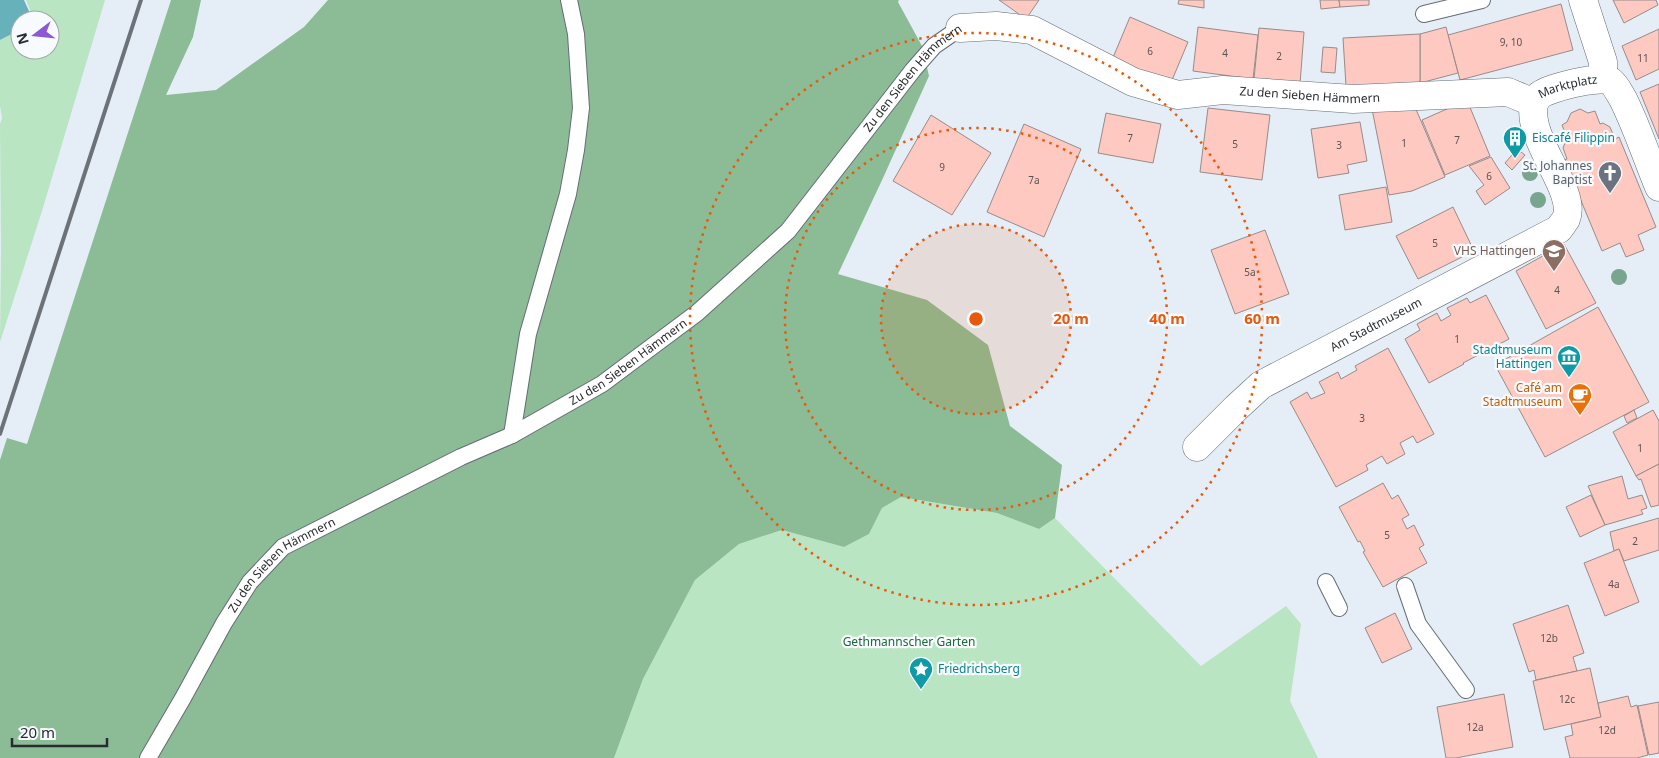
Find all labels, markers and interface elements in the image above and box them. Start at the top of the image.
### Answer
north arrow [10,10,60,60]
street label: Zu den Sieben Hämmern [859,20,965,135]
text: N [11,31,33,47]
house number: 9, 10 [1500,35,1522,49]
house number: 6 [1147,44,1153,58]
house number: 4 [1222,46,1228,60]
house number: 2 [1276,49,1282,63]
house number: 11 [1637,51,1649,65]
street label: Marktplatz [1535,71,1598,102]
street label: Zu den Sieben Hämmern [1239,82,1380,107]
building icon: Eiscafé Filippin [1502,125,1528,159]
place label: Eiscafé Filippin [1532,129,1615,146]
house number: 7 [1127,131,1133,145]
house number: 7 [1454,133,1460,147]
house number: 1 [1401,136,1407,150]
house number: 5 [1232,137,1238,151]
house number: 3 [1336,138,1342,152]
place label: St. Johannes Baptist [1523,157,1593,188]
house number: 9 [939,160,945,174]
church icon: St. Johannes Baptist [1597,160,1623,194]
house number: 6 [1486,169,1492,183]
house number: 7a [1028,173,1040,187]
house number: 5 [1432,236,1438,250]
school or university icon: VHS Hattingen [1541,238,1567,272]
place label: VHS Hattingen [1454,242,1536,259]
house number: 5a [1244,265,1256,279]
house number: 4 [1554,283,1560,297]
street label: Am Stadtmuseum [1327,293,1425,355]
text: 20 m [1053,308,1089,328]
text: 40 m [1149,308,1185,328]
text: 60 m [1244,308,1280,328]
centre of rings [967,310,985,328]
street label: Zu den Sieben Hämmern [566,314,690,409]
house number: 1 [1454,332,1460,346]
place label: Stadtmuseum Hattingen [1473,341,1552,372]
museum icon: Stadtmuseum Hattingen [1556,344,1582,378]
place label: Café am Stadtmuseum [1483,379,1562,410]
cafe icon: Café am Stadtmuseum [1567,382,1593,416]
house number: 3 [1359,411,1365,425]
house number: 1 [1637,441,1643,455]
street label: Zu den Sieben Hämmern [224,513,338,616]
house number: 5 [1384,528,1390,542]
house number: 2 [1632,534,1638,548]
house number: 4a [1608,577,1620,591]
house number: 12b [1540,631,1558,645]
park label: Gethmannscher Garten [843,633,975,650]
place icon: Friedrichsberg [908,656,934,690]
place label: Friedrichsberg [938,660,1020,677]
house number: 12c [1559,692,1575,706]
scale bar [12,716,108,748]
house number: 12a [1466,720,1484,734]
text: 20 m [20,722,55,742]
house number: 12d [1598,723,1616,737]

